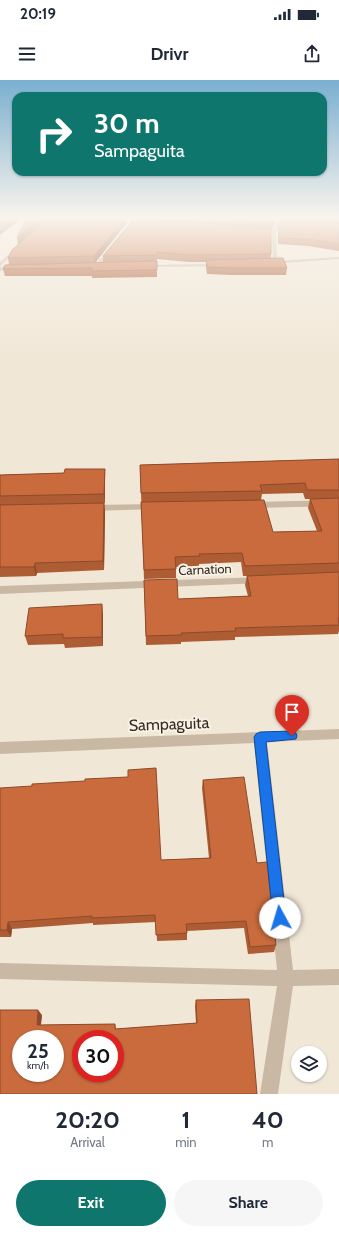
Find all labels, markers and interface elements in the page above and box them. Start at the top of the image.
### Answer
text: 20:19 [20,5,56,23]
icon: menu [16,43,38,65]
text: Drivr [151,43,188,65]
icon: share [301,43,323,65]
text: 30 m [94,106,160,140]
icon: right [28,108,80,160]
text: Sampaguita [94,140,185,162]
street label: Carnation [178,560,232,578]
pin [275,695,309,736]
icon: arrive [281,701,303,723]
street label: Sampaguita [128,713,210,735]
position arrow [259,897,301,939]
speed limit sign: 30 [72,1030,124,1082]
text: 25 [27,1039,49,1063]
map controls [291,1046,327,1082]
button: layers [291,1046,327,1082]
text: km/h [27,1059,49,1072]
text: 20:20 [55,1105,120,1134]
text: 1 [181,1105,190,1134]
text: 40 [252,1105,284,1134]
text: Arrival [70,1134,105,1150]
text: min [175,1134,197,1150]
text: m [262,1134,273,1150]
button: Exit [16,1180,166,1226]
button: Share [174,1180,323,1226]

